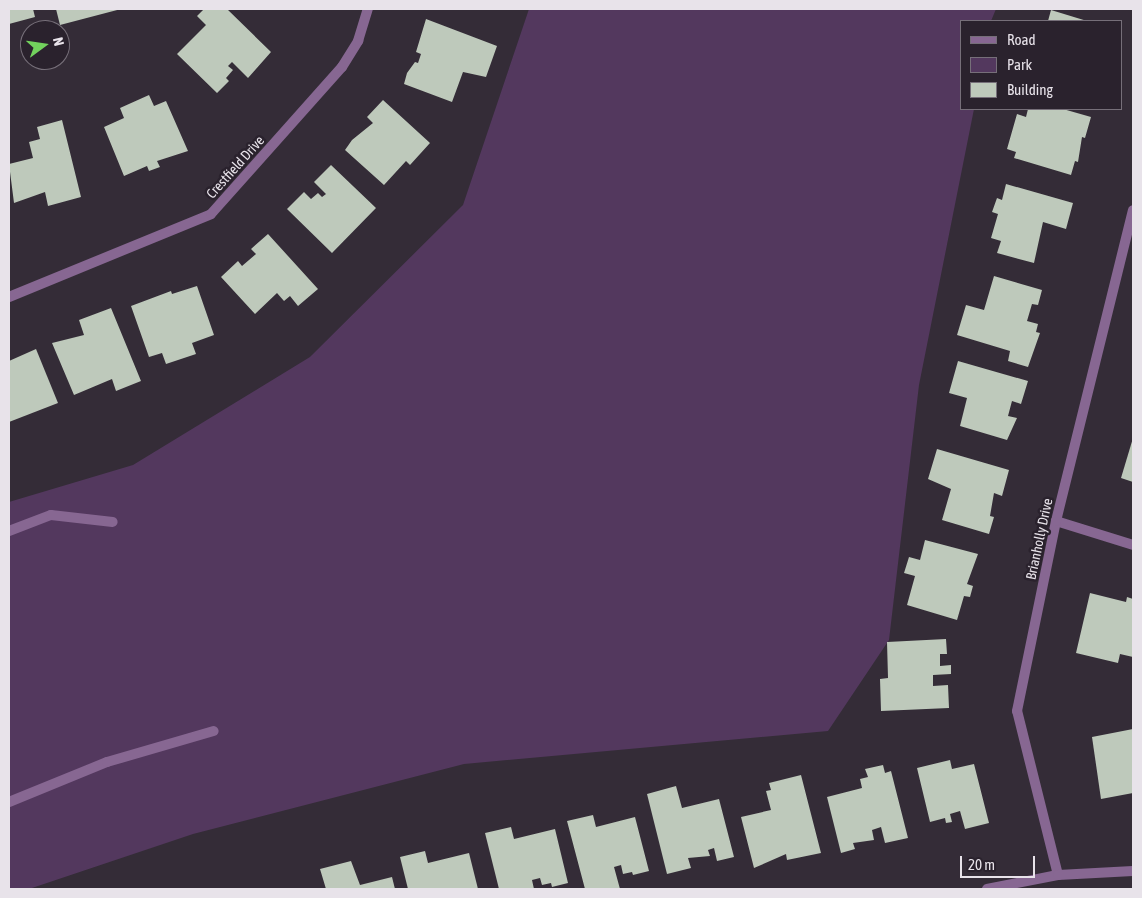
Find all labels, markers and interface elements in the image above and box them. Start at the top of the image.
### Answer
north arrow [20,20,70,70]
legend [960,20,1122,110]
text: Road [1007,31,1036,48]
text: N [50,36,67,48]
text: Park [1007,56,1032,73]
text: Building [1007,81,1053,98]
street label: Crestfield Drive [202,132,268,202]
street label: Brianholly Drive [1022,497,1056,581]
scale bar [962,846,1037,878]
text: 20 m [968,856,995,873]

